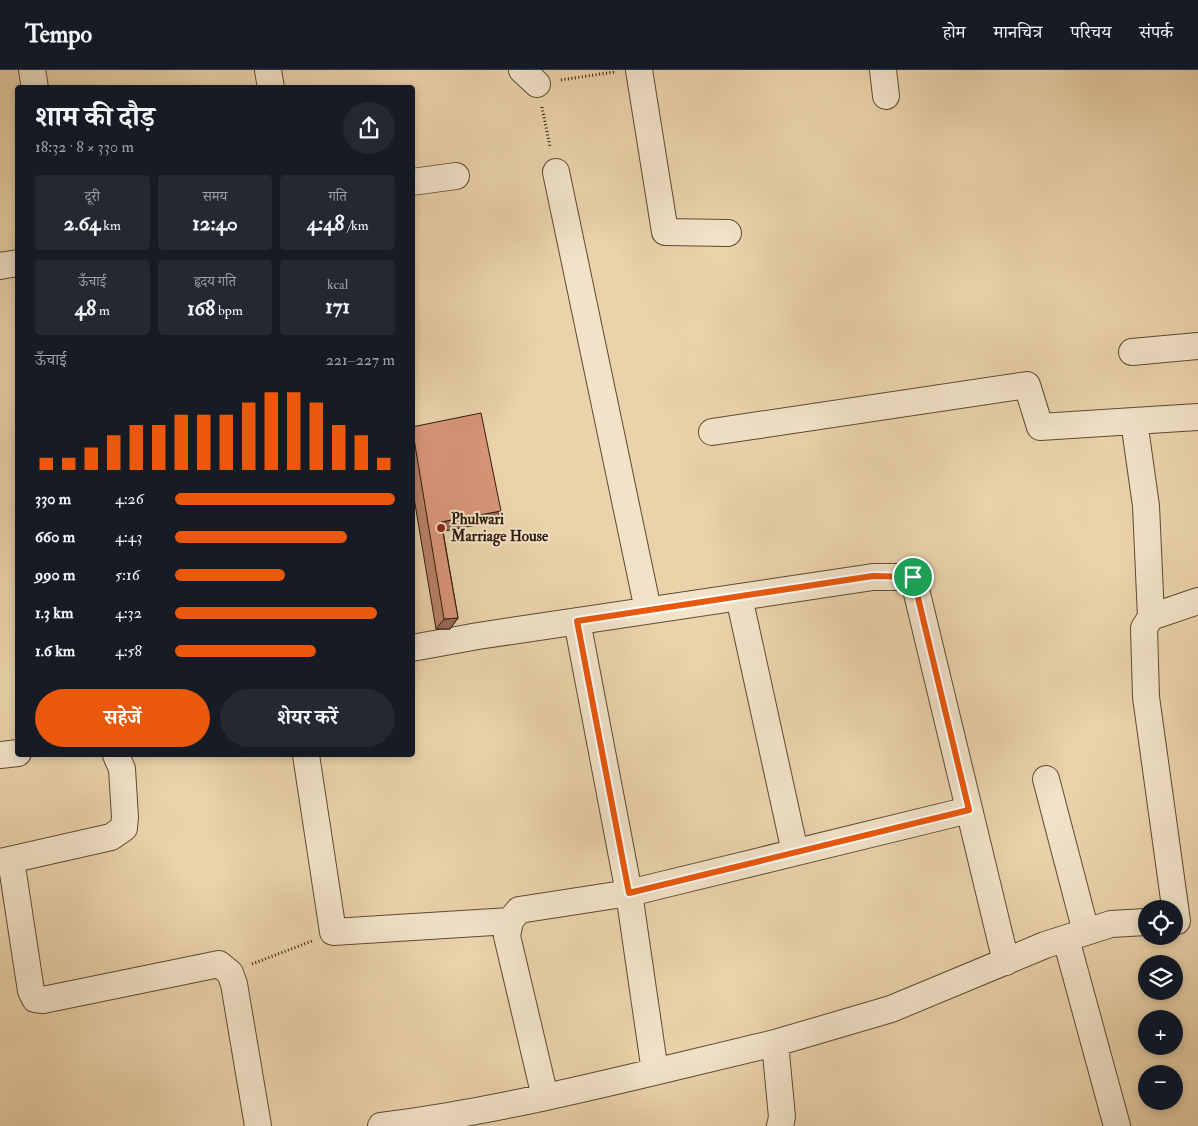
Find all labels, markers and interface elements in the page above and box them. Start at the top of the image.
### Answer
text: Tempo [25,19,92,50]
text: होम [943,21,966,44]
text: मानचित्र [994,21,1042,44]
text: परिचय [1070,21,1111,44]
text: संपर्क [1139,21,1173,44]
text: शाम की दौड़ [35,100,155,135]
button: share [343,102,395,154]
text: 18:32 · 8 × 330 m [35,137,134,157]
text: दूरी [85,188,100,205]
text: समय [203,188,227,205]
text: गति [328,188,347,205]
text: 2.64 [64,210,100,237]
text: 12:40 [192,210,238,237]
text: 4:48 [307,210,344,237]
text: km [100,217,121,234]
text: /km [344,217,369,234]
text: ऊँचाई [79,273,106,290]
text: हृदय गति [194,273,236,290]
text: kcal [327,276,348,293]
text: 171 [325,293,350,320]
text: 48 [75,295,96,322]
text: 168 [187,295,215,322]
text: m [96,302,110,319]
text: bpm [215,302,243,319]
text: ऊँचाई [35,350,67,370]
text: 221–227 m [326,350,395,370]
text: 330 m [35,489,71,509]
text: 4:26 [115,489,144,509]
place label: Phulwari Marriage House [450,510,549,547]
marker: Phulwari Marriage House [435,522,447,534]
text: 660 m [35,527,75,547]
text: 4:43 [115,527,142,547]
pin [892,556,934,598]
icon: arrive [899,563,927,591]
text: 990 m [35,565,75,585]
text: 5:16 [115,565,140,585]
text: 1.3 km [35,603,73,623]
text: 4:32 [115,603,142,623]
text: 1.6 km [35,641,75,661]
text: 4:58 [115,641,142,661]
button: सहेजें [35,689,210,747]
button: शेयर करें [220,689,395,747]
map controls [1138,900,1183,1110]
button: locate [1138,900,1183,945]
button: layers [1138,955,1183,1000]
button: + [1138,1010,1183,1055]
button: − [1138,1065,1183,1110]

